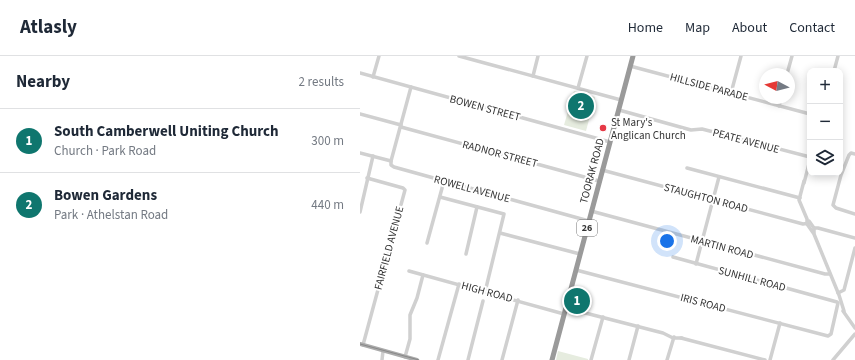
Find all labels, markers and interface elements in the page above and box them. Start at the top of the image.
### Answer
text: Atlasly [20,14,77,41]
text: Home [628,18,663,38]
text: Map [685,18,710,38]
text: About [732,18,767,38]
text: Contact [789,18,835,38]
north arrow [759,68,795,104]
map controls [807,68,843,176]
button: + [807,68,843,104]
street label: HILLSIDE PARADE [668,69,750,105]
text: Nearby [16,70,70,94]
text: 2 results [299,73,344,91]
street label: BOWEN STREET [448,91,522,125]
pin: 2 [568,91,594,121]
button: − [807,104,843,140]
place label: St Mary's Anglican Church [611,115,686,143]
text: South Camberwell Uniting Church [54,121,279,142]
marker: St Mary's Anglican Church [598,123,608,133]
street label: PEATE AVENUE [711,125,781,157]
text: 1 [26,132,32,150]
text: 300 m [311,132,344,150]
street label: TOORAK ROAD [576,136,608,205]
street label: RADNOR STREET [461,137,539,171]
button: layers [807,140,843,176]
text: Church · Park Road [54,142,156,160]
street label: ROWELL AVENUE [432,172,512,206]
street label: STAUGHTON ROAD [662,180,750,216]
text: Bowen Gardens [54,185,157,206]
text: 2 [26,196,32,214]
text: 440 m [311,196,344,214]
street label: FAIRFIELD AVENUE [371,204,407,291]
text: Park · Athelstan Road [54,206,168,224]
road number: 26 [577,220,597,236]
your location [657,231,677,251]
street label: MARTIN ROAD [689,231,755,263]
street label: SUNHILL ROAD [717,263,788,295]
street label: HIGH ROAD [460,278,514,306]
pin: 1 [564,286,590,316]
street label: IRIS ROAD [679,290,728,316]

